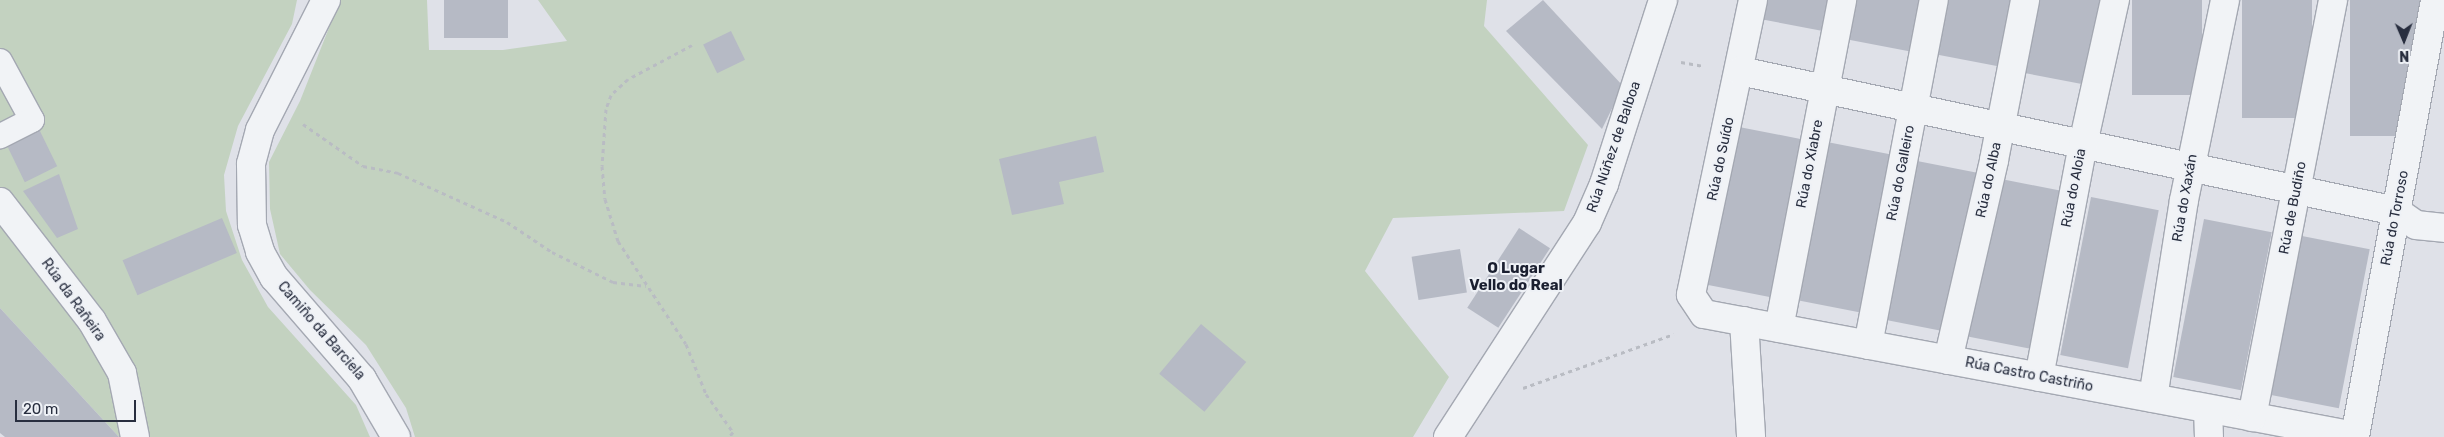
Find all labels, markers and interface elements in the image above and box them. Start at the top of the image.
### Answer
north arrow [2379,15,2429,65]
text: N [2399,47,2409,64]
street label: Rúa Núñez de Balboa [1584,79,1644,215]
street label: Rúa do Suído [1704,115,1738,203]
street label: Rúa do Xiabre [1793,118,1827,210]
street label: Rúa do Galleiro [1883,124,1919,222]
street label: Rúa do Alba [1973,140,2005,220]
street label: Rúa do Aloia [2058,147,2090,229]
street label: Rúa do Xaxán [2169,153,2201,243]
street label: Rúa de Budiño [2276,160,2310,256]
street label: Rúa do Torroso [2377,169,2413,267]
street label: Rúa da Rañeira [37,256,109,344]
district label: O Lugar Vello do Real [1469,259,1563,294]
street label: Camiño da Barciela [274,278,368,384]
street label: Rúa Castro Castriño [1964,354,2094,396]
scale bar [18,390,139,422]
text: 20 m [23,400,58,418]

